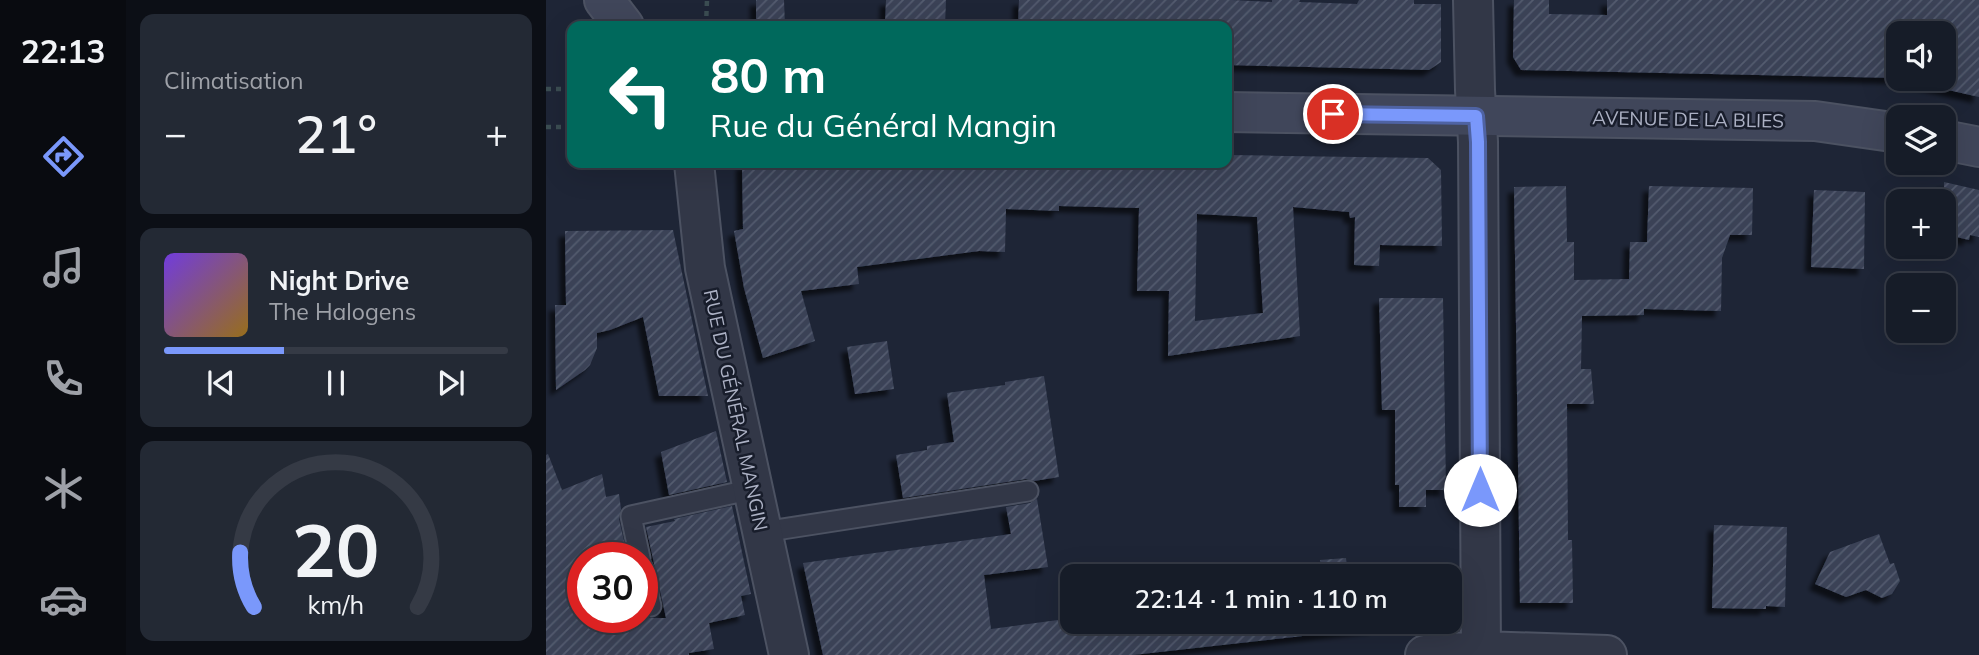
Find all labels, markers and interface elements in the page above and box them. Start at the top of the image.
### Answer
map controls [1886,21,1956,343]
button: sound [1886,21,1956,91]
text: 22:13 [21,31,105,71]
text: 80 m [710,44,826,105]
icon: left [595,49,686,140]
text: Climatisation [164,66,304,95]
pin [1303,84,1363,144]
icon: arrive [1314,95,1352,133]
text: 21° [295,101,377,166]
text: Rue du Général Mangin [710,105,1057,145]
street label: AVENUE DE LA BLIES [1592,105,1784,133]
button: layers [1886,105,1956,175]
text: − [164,109,187,157]
text: + [485,109,508,157]
icon: directions [39,132,88,181]
button: + [1886,189,1956,259]
icon: music [39,243,88,292]
text: Night Drive [269,264,409,297]
button: − [1886,273,1956,343]
street label: RUE DU GÉNÉRAL MANGIN [699,287,773,533]
text: The Halogens [269,297,416,326]
icon: phone [39,354,88,403]
icon: previous [202,364,240,402]
icon: pause [317,364,355,402]
icon: next [432,364,470,402]
position arrow [1443,453,1517,527]
icon: climate [39,464,88,513]
text: 20 [292,505,380,596]
speed limit sign: 30 [567,542,658,633]
icon: car [39,575,88,624]
text: 22:14 · 1 min · 110 m [1134,582,1388,615]
text: km/h [308,589,364,620]

